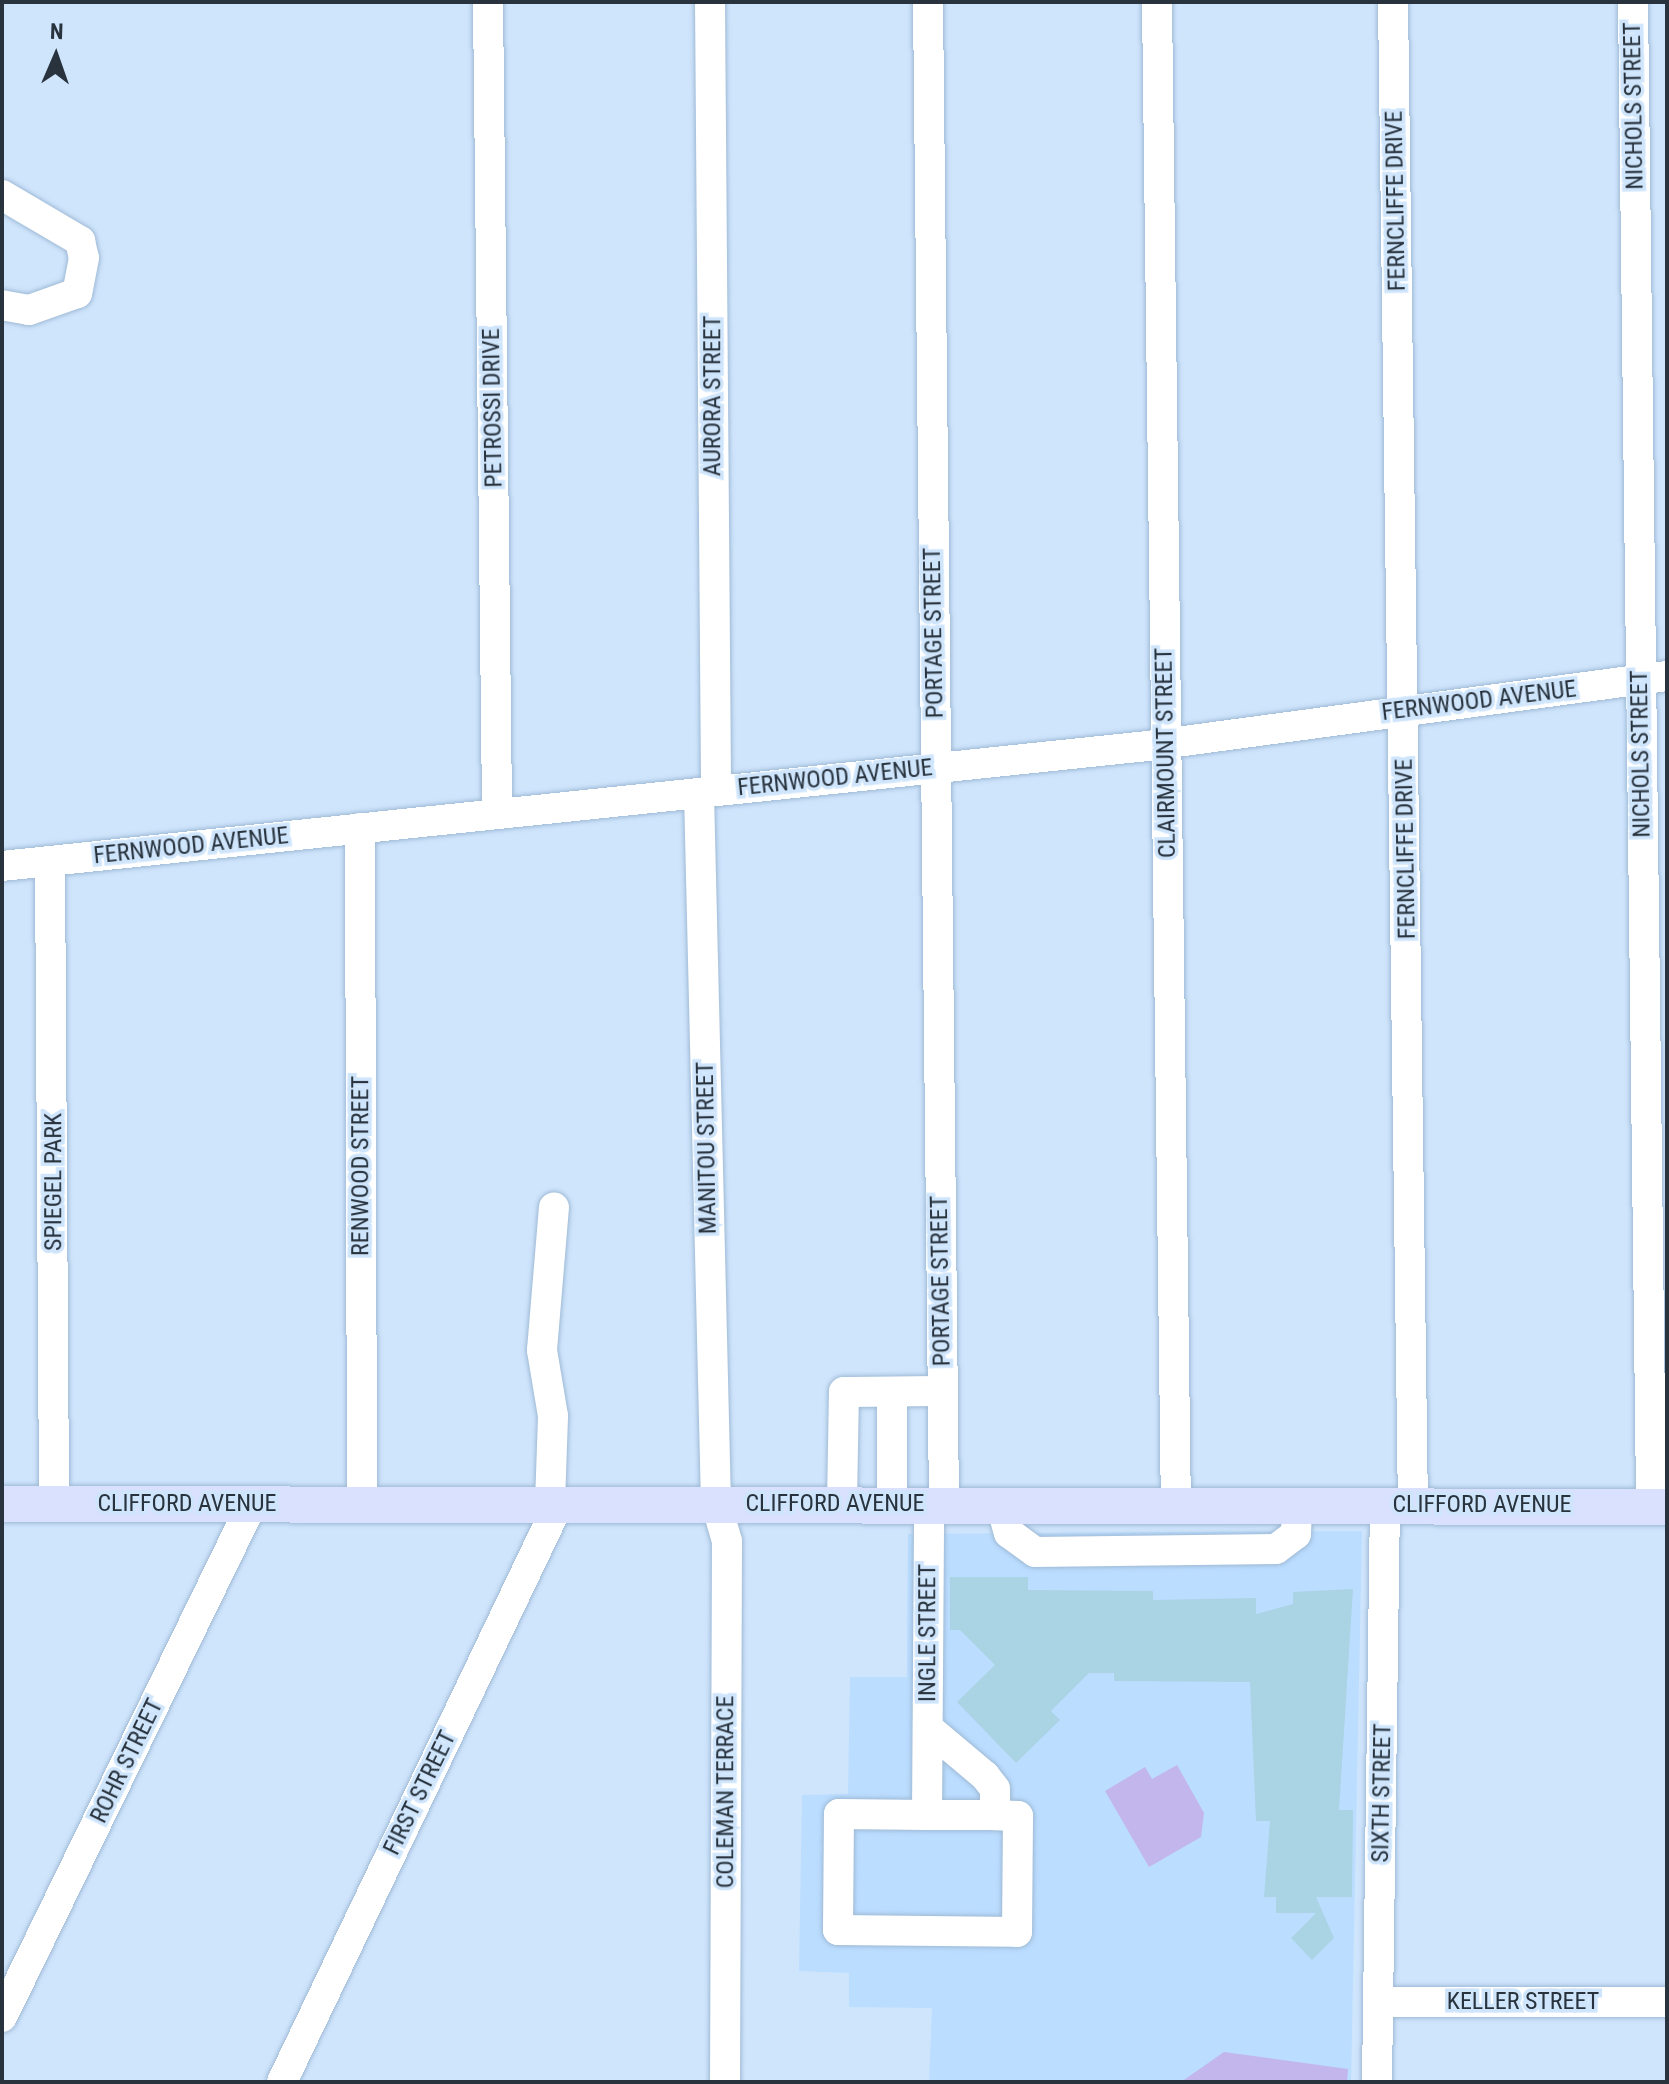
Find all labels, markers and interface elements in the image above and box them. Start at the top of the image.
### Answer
north arrow [16,16,96,96]
text: N [50,19,64,44]
street label: NICHOLS STREET [1618,22,1650,190]
street label: FERNCLIFFE DRIVE [1380,111,1412,291]
street label: AURORA STREET [699,316,727,476]
street label: PETROSSI DRIVE [477,328,509,488]
street label: PORTAGE STREET [918,547,950,719]
street label: CLAIRMOUNT STREET [1150,647,1182,859]
street label: NICHOLS STREET [1625,670,1657,838]
street label: FERNWOOD AVENUE [1380,675,1578,727]
street label: FERNWOOD AVENUE [736,753,934,803]
street label: FERNCLIFFE DRIVE [1390,759,1422,939]
street label: FERNWOOD AVENUE [92,821,290,871]
street label: MANITOU STREET [691,1061,723,1235]
street label: RENWOOD STREET [347,1076,375,1256]
street label: SPIEGEL PARK [40,1113,68,1251]
street label: PORTAGE STREET [925,1195,957,1367]
street label: CLIFFORD AVENUE [98,1490,276,1518]
street label: CLIFFORD AVENUE [746,1490,924,1518]
street label: CLIFFORD AVENUE [1393,1491,1571,1519]
street label: INGLE STREET [914,1564,942,1702]
street label: ROHR STREET [85,1694,169,1828]
street label: COLEMAN TERRACE [712,1695,740,1889]
street label: SIXTH STREET [1366,1723,1398,1863]
street label: FIRST STREET [377,1726,463,1860]
street label: KELLER STREET [1447,1988,1599,2016]

